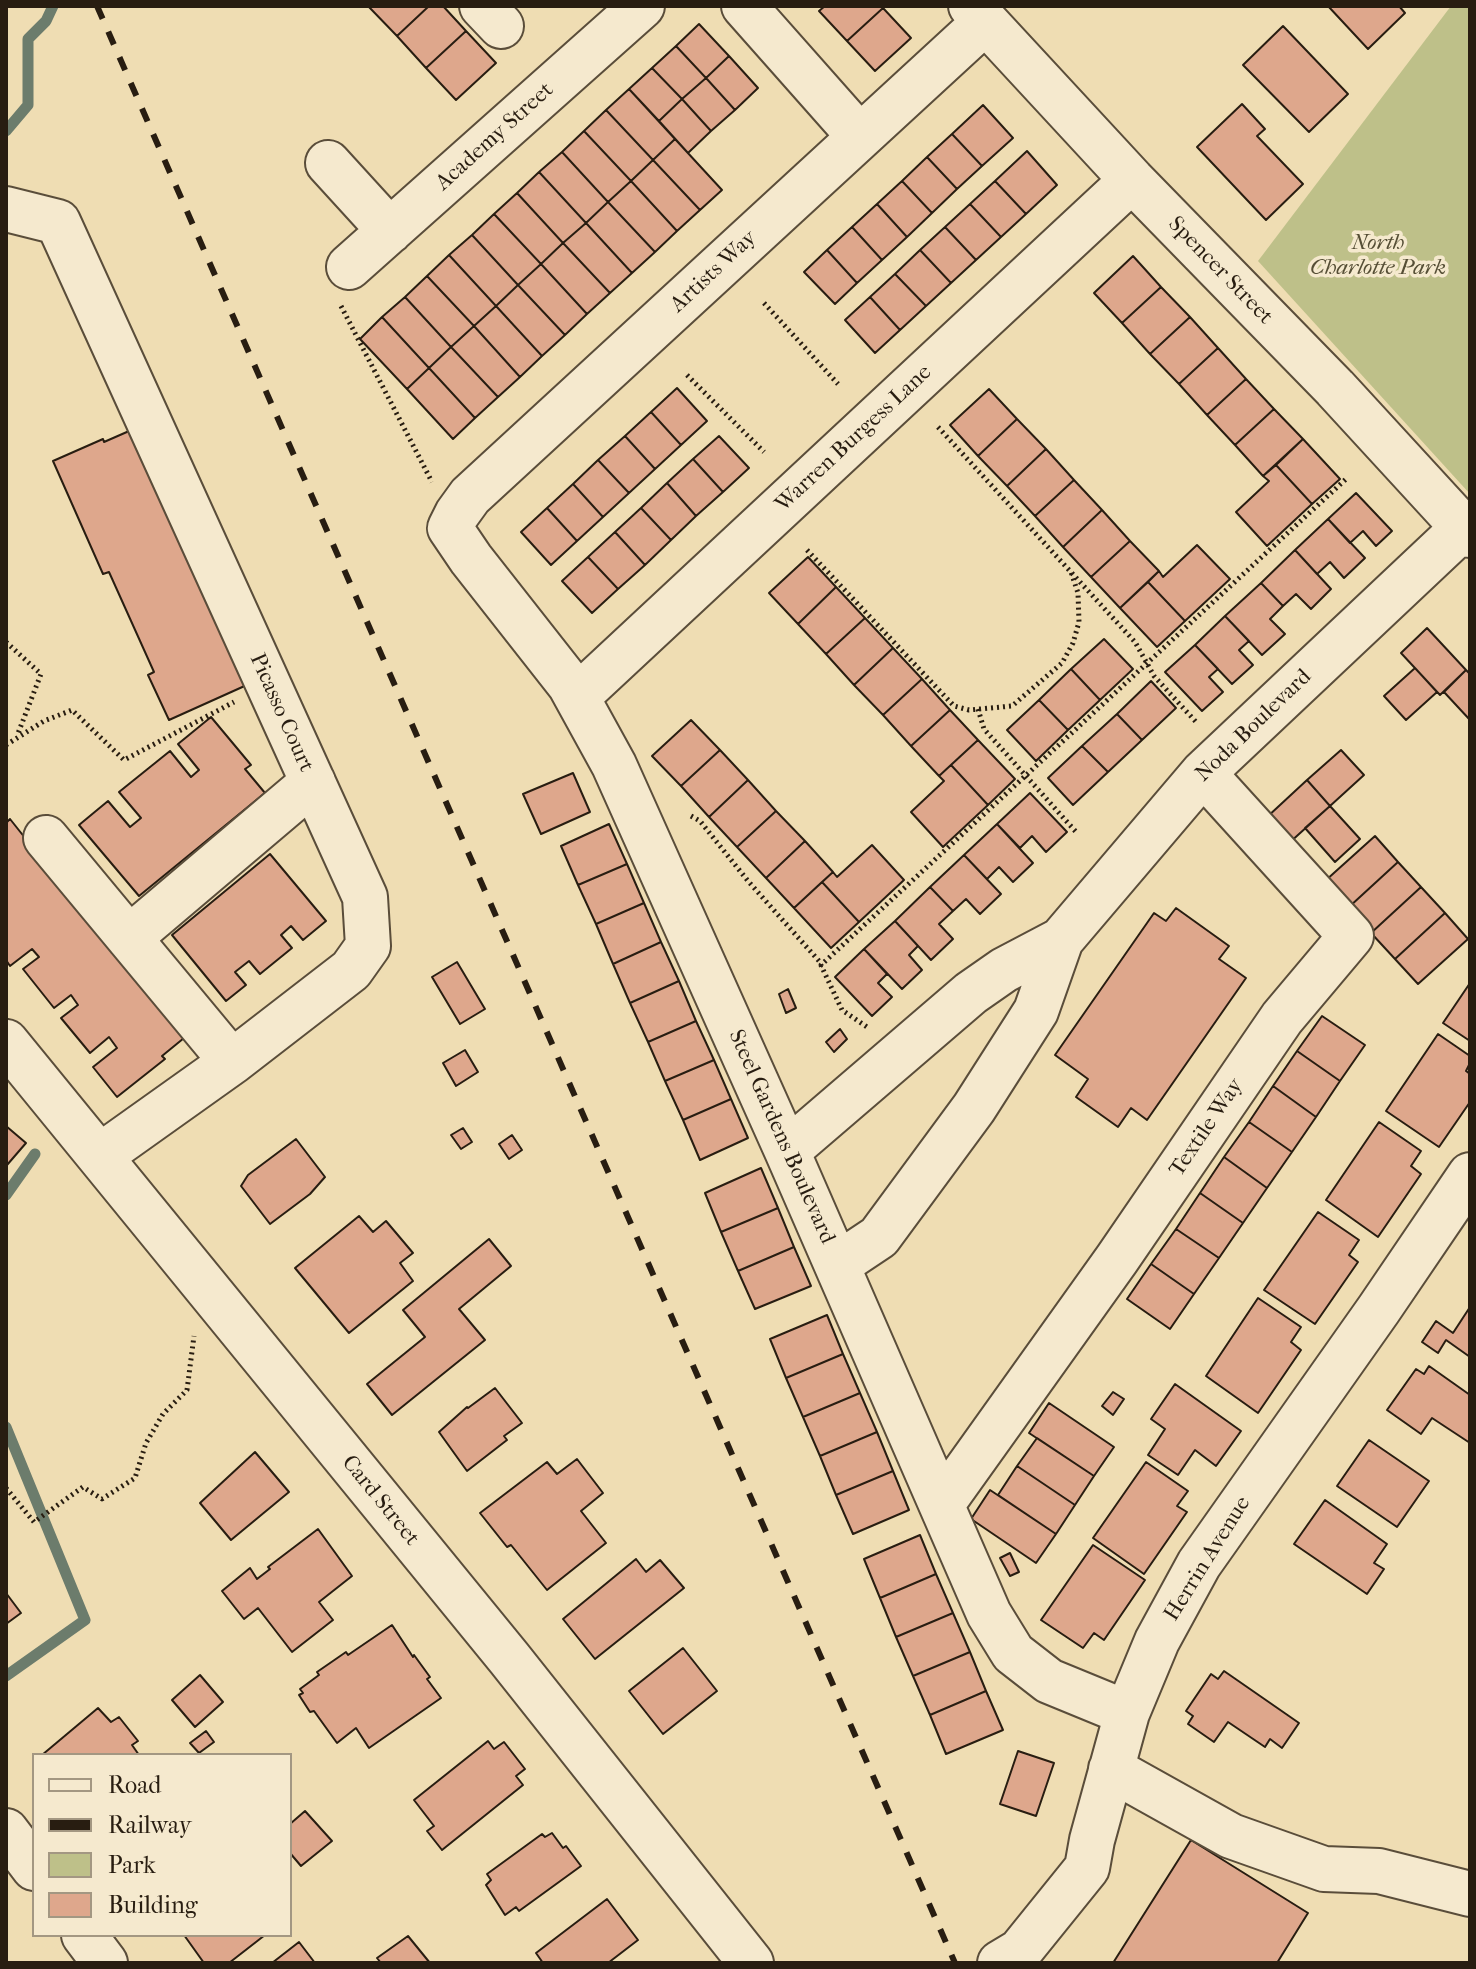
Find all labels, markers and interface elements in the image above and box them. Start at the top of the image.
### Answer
street label: Academy Street [431,77,559,197]
street label: Spencer Street [1162,212,1278,330]
street label: Artists Way [665,225,763,319]
park label: North Charlotte Park [1310,231,1446,282]
street label: Warren Burgess Lane [770,360,938,518]
street label: Picasso Court [243,650,319,776]
street label: Noda Boulevard [1191,664,1317,788]
street label: Steel Gardens Boulevard [722,1026,840,1248]
street label: Textile Way [1165,1074,1249,1182]
street label: Card Street [335,1450,425,1552]
street label: Herrin Avenue [1159,1492,1257,1626]
legend [32,1753,292,1937]
text: Road [108,1771,161,1799]
text: Railway [108,1811,191,1839]
text: Park [108,1851,156,1879]
text: Building [108,1891,198,1919]

